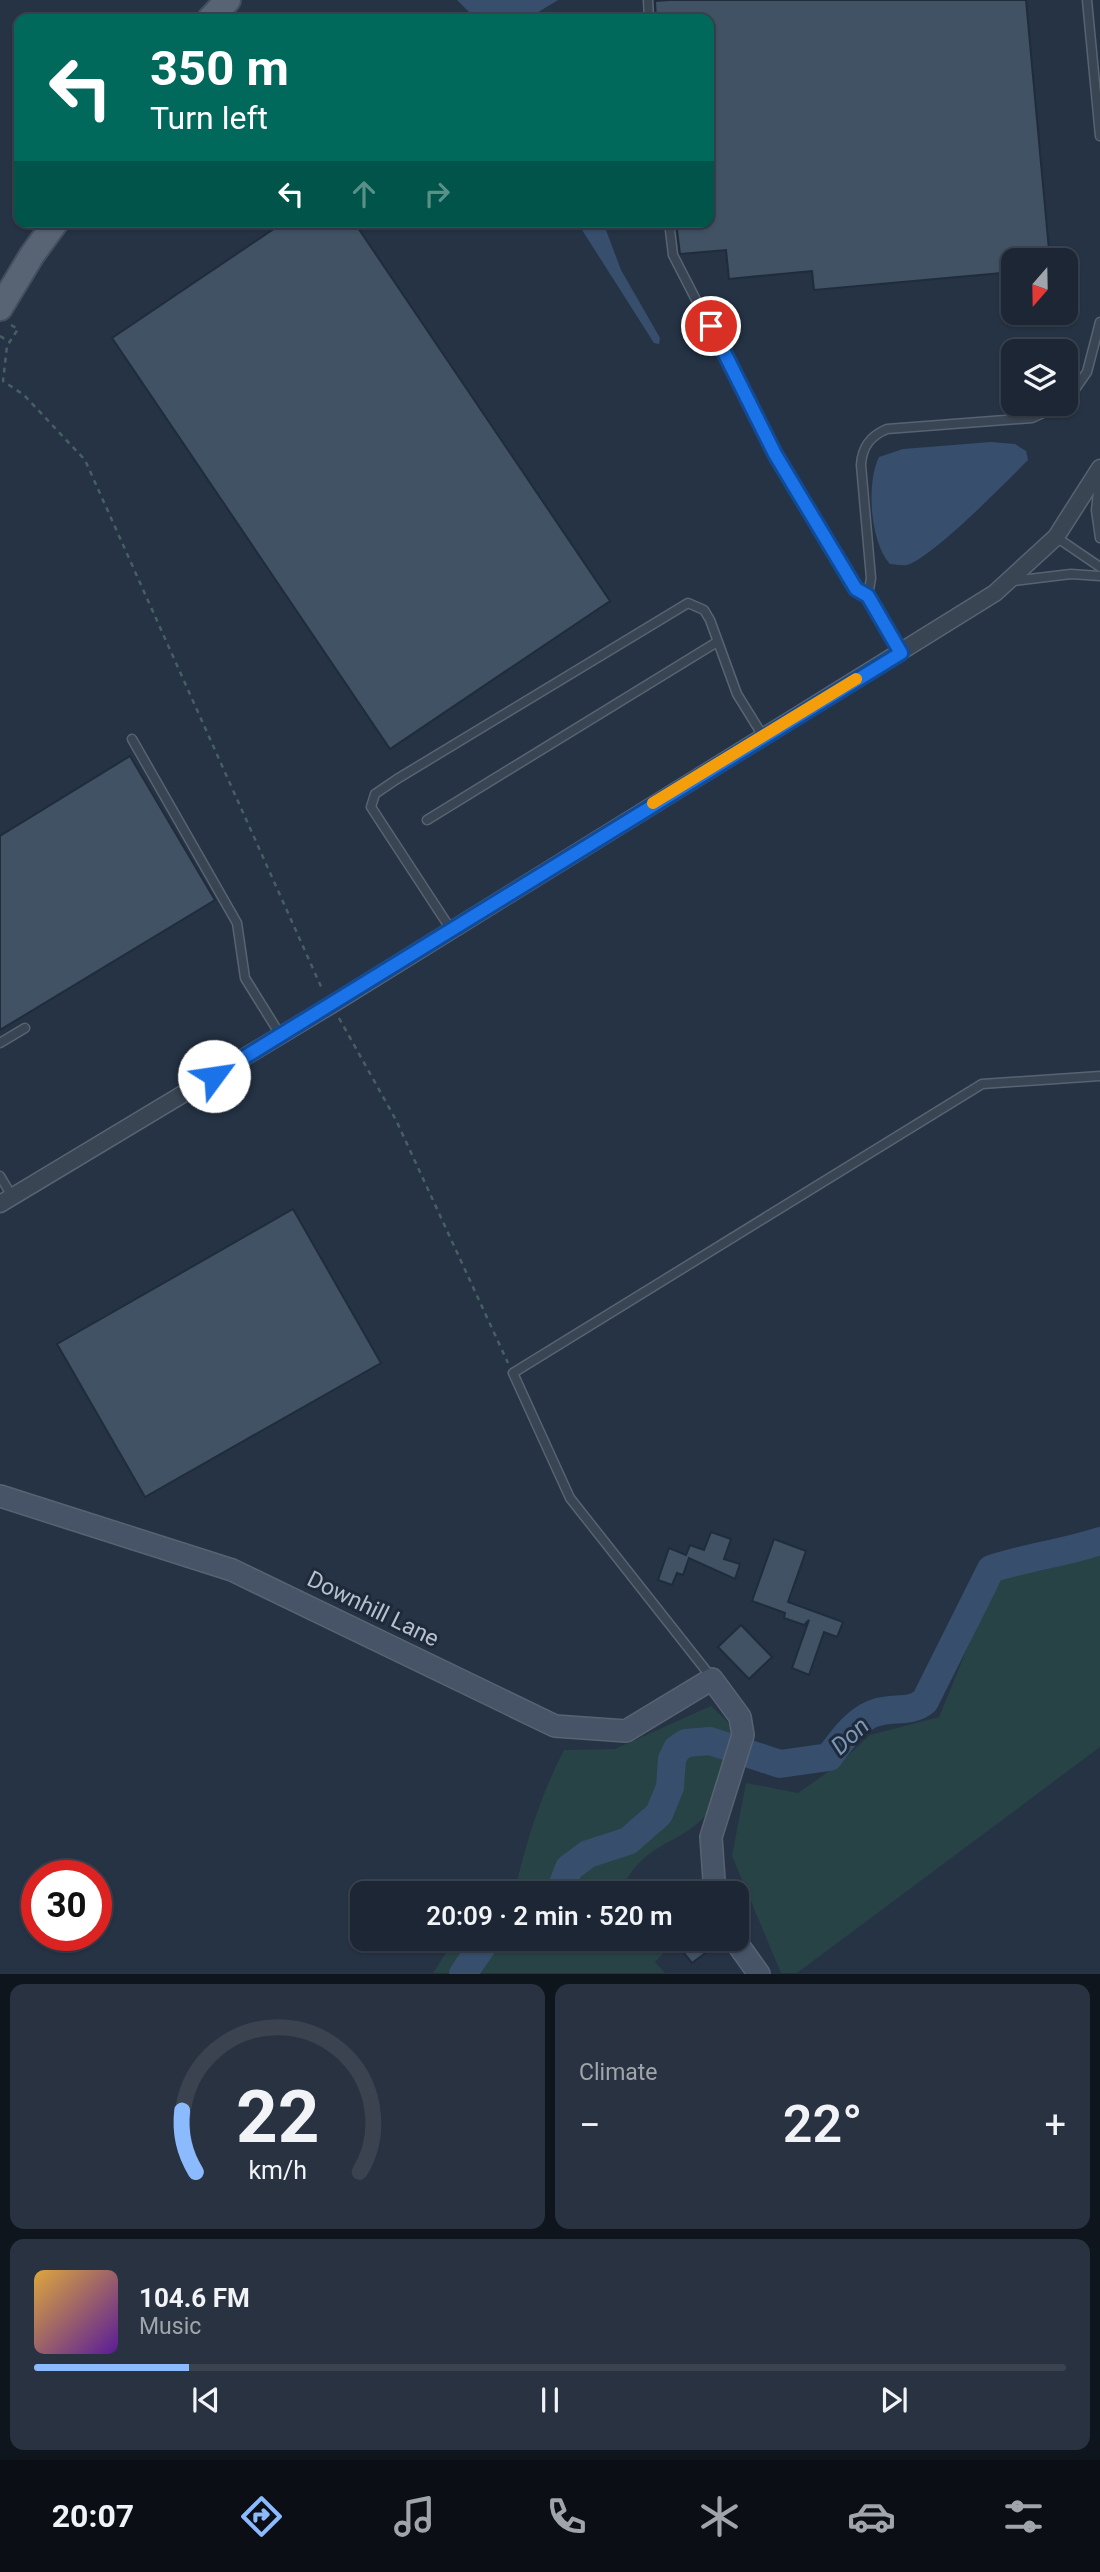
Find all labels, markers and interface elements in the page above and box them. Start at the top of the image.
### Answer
text: 350 m [150,40,289,97]
icon: left [35,42,126,133]
text: Turn left [150,99,268,137]
icon: left [272,175,310,213]
icon: ahead [345,175,383,213]
icon: right [418,175,456,213]
north arrow [1001,248,1078,326]
map controls [1001,248,1078,416]
pin [681,296,741,356]
icon: arrive [692,307,730,345]
button: layers [1001,339,1078,416]
position arrow [177,1039,251,1113]
street label: Downhill Lane [303,1565,443,1653]
water label: Don [825,1712,875,1760]
speed limit sign: 30 [21,1860,112,1951]
text: 20:09 · 2 min · 520 m [426,1901,673,1931]
text: Climate [579,2059,658,2086]
text: 22 [236,2075,319,2161]
text: 22° [783,2094,862,2155]
text: − [579,2103,601,2147]
text: + [1044,2103,1066,2147]
text: km/h [248,2156,307,2185]
text: 104.6 FM [139,2283,250,2313]
text: Music [139,2313,201,2340]
icon: previous [187,2381,225,2419]
icon: pause [531,2381,569,2419]
icon: next [875,2381,913,2419]
icon: directions [237,2492,286,2541]
icon: music [390,2492,439,2541]
icon: phone [542,2492,591,2541]
icon: climate [695,2492,744,2541]
icon: car [847,2492,896,2541]
icon: filters [999,2492,1048,2541]
text: 20:07 [52,2497,134,2535]

